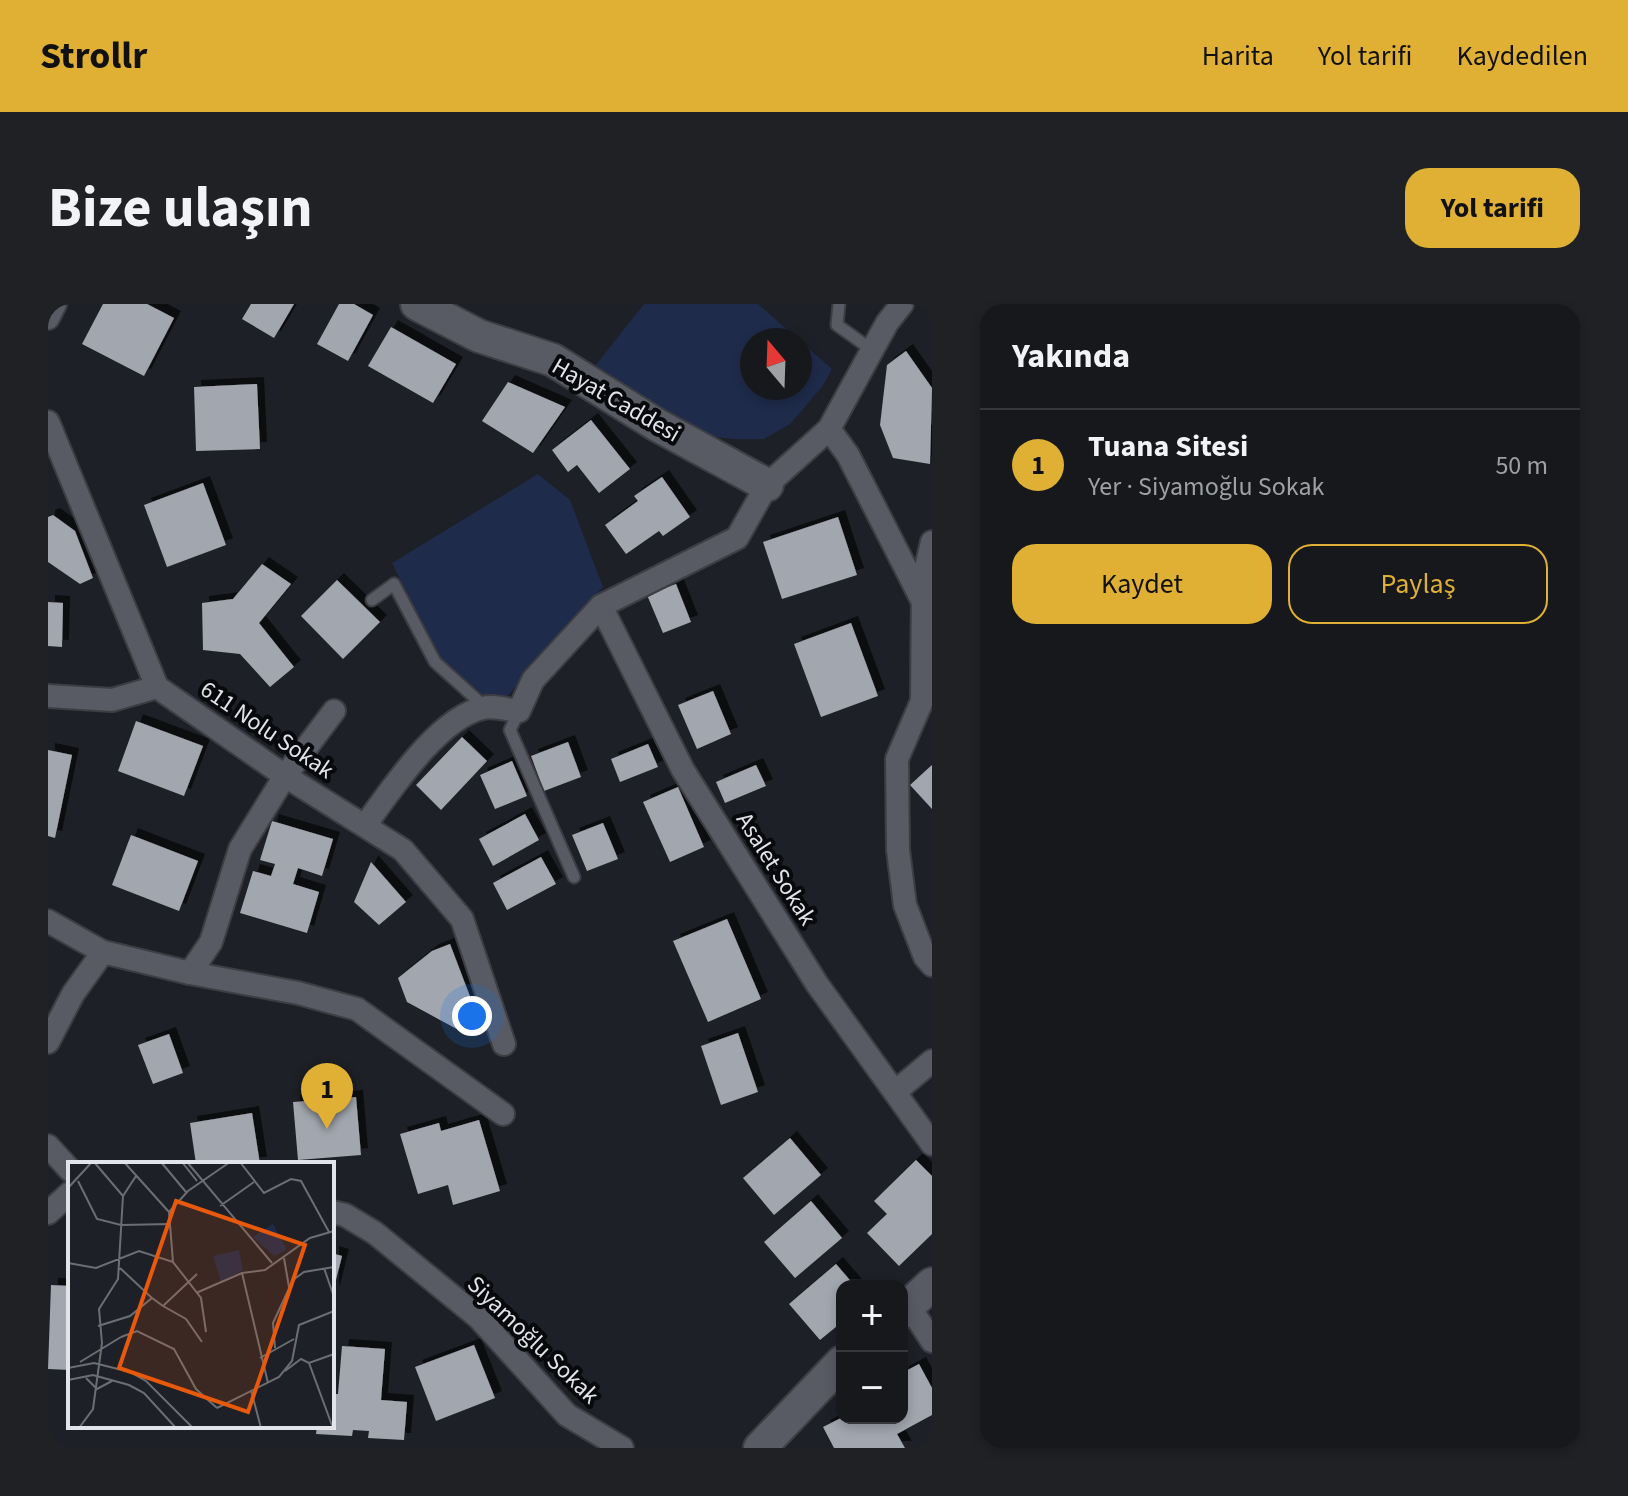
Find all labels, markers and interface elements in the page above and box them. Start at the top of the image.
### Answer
text: Strollr [40,29,147,83]
text: Harita [1202,36,1274,76]
text: Yol tarifi [1318,36,1413,76]
text: Kaydedilen [1457,36,1588,76]
button: Yol tarifi [1405,168,1580,248]
text: Bize ulaşın [48,169,312,248]
north arrow [740,328,812,400]
text: Yakında [1012,332,1130,381]
street label: Hayat Caddesi [545,349,687,451]
text: Tuana Sitesi [1088,425,1248,468]
text: 1 [1031,447,1045,484]
text: 50 m [1495,447,1548,484]
text: Yer · Siyamoğlu Sokak [1088,468,1324,505]
button: Kaydet [1012,544,1272,624]
button: Paylaş [1288,544,1548,624]
street label: 611 Nolu Sokak [193,672,341,788]
street label: Asalet Sokak [727,806,825,933]
your location [452,996,492,1036]
pin: 1 [301,1063,353,1129]
inset map [68,1162,334,1428]
street label: Siyamoğlu Sokak [459,1268,607,1412]
map controls [836,1280,908,1424]
button: + [836,1280,908,1352]
button: − [836,1352,908,1424]

